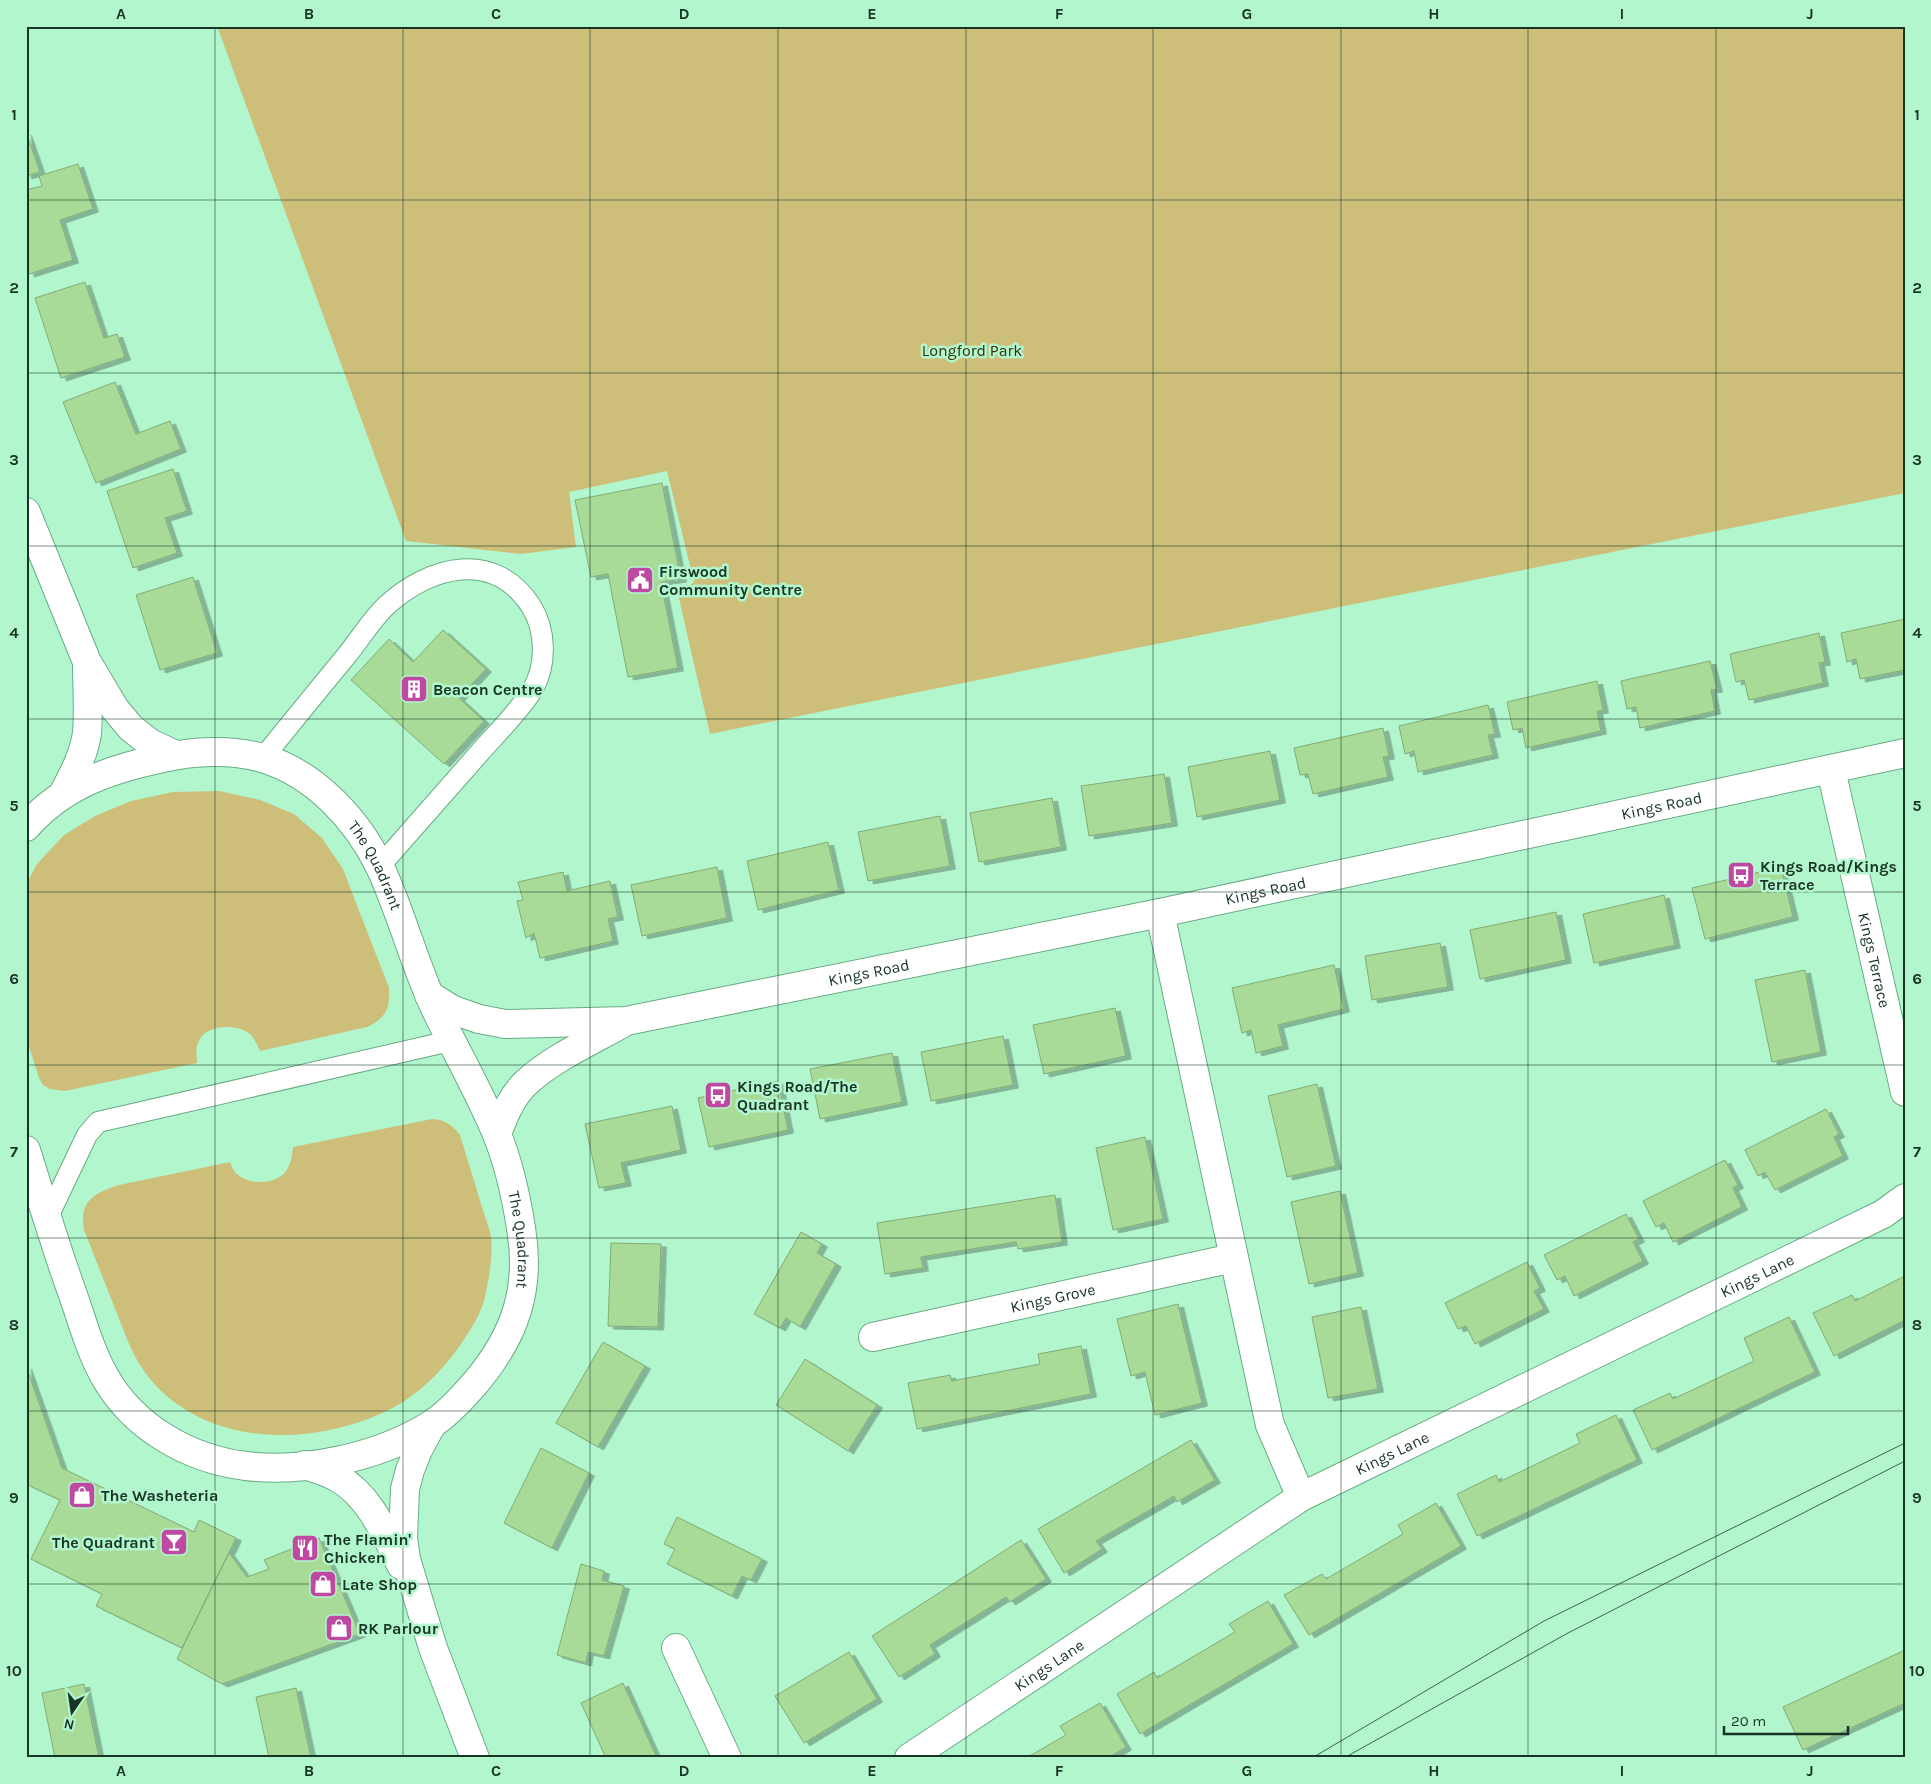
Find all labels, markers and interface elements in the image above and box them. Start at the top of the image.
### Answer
text: A [116,4,126,23]
text: B [304,4,314,23]
text: C [491,4,501,23]
text: D [679,4,690,23]
text: E [867,4,877,23]
text: F [1055,4,1064,23]
text: G [1242,4,1252,23]
text: H [1428,4,1440,23]
text: I [1620,4,1624,23]
text: J [1806,4,1814,23]
text: 1 [11,105,17,124]
text: 1 [1914,105,1920,124]
text: 2 [9,278,19,297]
text: 2 [1912,278,1922,297]
park label: Longford Park [922,341,1022,360]
text: 3 [9,450,19,469]
text: 3 [1912,450,1922,469]
place label: Firswood Community Centre [659,562,802,599]
public building icon: Firswood Community Centre [625,565,655,595]
text: 4 [9,623,19,642]
text: 4 [1912,623,1922,642]
building icon: Beacon Centre [399,674,429,704]
place label: Beacon Centre [433,680,542,699]
street label: Kings Road [1619,788,1704,824]
text: 5 [9,796,19,815]
text: 5 [1912,796,1922,815]
street label: The Quadrant [344,817,406,913]
place label: Kings Road/Kings Terrace [1760,857,1897,894]
bus stop icon: Kings Road/Kings Terrace [1726,860,1756,890]
street label: Kings Road [1223,873,1308,909]
street label: Kings Terrace [1854,911,1894,1010]
street label: Kings Road [827,955,911,990]
text: 6 [9,969,19,988]
text: 6 [1912,969,1922,988]
place label: Kings Road/The Quadrant [737,1077,858,1114]
bus stop icon: Kings Road/The Quadrant [703,1080,733,1110]
text: 7 [10,1142,18,1161]
text: 7 [1913,1142,1921,1161]
street label: The Quadrant [504,1189,533,1290]
street label: Kings Lane [1717,1250,1797,1302]
street label: Kings Grove [1009,1279,1097,1317]
text: 8 [9,1315,19,1334]
text: 8 [1912,1315,1922,1334]
street label: Kings Lane [1352,1427,1432,1479]
shop icon: The Washeteria [67,1480,97,1510]
place label: The Washeteria [101,1486,218,1505]
text: 9 [9,1488,19,1507]
text: 9 [1912,1488,1922,1507]
bar icon: The Quadrant [159,1527,189,1557]
place label: The Flamin' Chicken [324,1530,411,1567]
place label: The Quadrant [52,1533,155,1552]
restaurant icon: The Flamin' Chicken [290,1533,320,1563]
shop icon: Late Shop [308,1569,338,1599]
place label: Late Shop [342,1575,417,1594]
shop icon: RK Parlour [324,1613,354,1643]
place label: RK Parlour [358,1619,439,1638]
street label: Kings Lane [1011,1635,1088,1695]
text: 10 [6,1661,22,1680]
text: 10 [1909,1661,1925,1680]
north arrow [48,1686,98,1736]
scale bar [1724,1704,1847,1736]
text: 20 m [1731,1712,1766,1730]
text: N [62,1715,76,1734]
text: A [116,1761,126,1780]
text: B [304,1761,314,1780]
text: C [491,1761,501,1780]
text: D [679,1761,690,1780]
text: E [867,1761,877,1780]
text: F [1055,1761,1064,1780]
text: G [1242,1761,1252,1780]
text: H [1428,1761,1440,1780]
text: I [1620,1761,1624,1780]
text: J [1806,1761,1814,1780]

